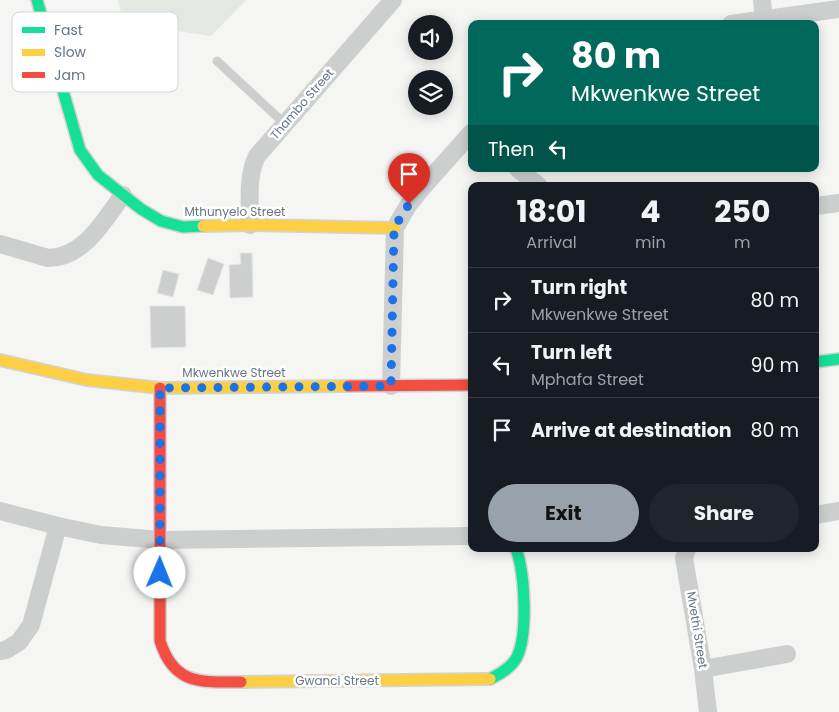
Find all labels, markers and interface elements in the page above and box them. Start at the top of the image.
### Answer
legend [12,12,178,92]
map controls [408,15,453,115]
button: sound [408,15,453,60]
text: Fast [54,20,83,40]
text: 80 m [571,31,661,80]
icon: right [488,40,553,105]
text: Slow [54,42,87,62]
text: Jam [54,65,85,85]
street label: Thambo Street [266,65,337,143]
button: layers [408,70,453,115]
text: Mkwenkwe Street [571,78,760,109]
icon: left [544,135,572,163]
text: Then [488,136,534,163]
pin [388,153,430,204]
icon: arrive [395,160,423,188]
text: 18:01 [517,190,587,233]
text: 4 [640,190,661,233]
text: 250 [714,190,770,233]
street label: Mthunyelo Street [185,203,285,220]
text: Arrival [526,231,577,254]
text: min [635,231,666,254]
text: m [734,231,751,254]
text: Turn right [531,274,627,301]
icon: right [488,286,516,314]
text: 80 m [750,287,799,314]
text: Mkwenkwe Street [531,303,669,326]
text: Turn left [531,339,612,366]
icon: left [488,351,516,379]
text: 90 m [750,352,799,379]
street label: Mkwenkwe Street [182,364,286,381]
text: Mphafa Street [531,368,644,391]
icon: arrive [488,416,516,444]
text: Arrive at destination [531,417,732,444]
text: 80 m [750,417,799,444]
button: Exit [488,484,639,542]
button: Share [649,484,799,542]
position arrow [133,546,185,598]
street label: Mvethi Street [683,590,712,670]
street label: Gwanci Street [295,672,379,689]

